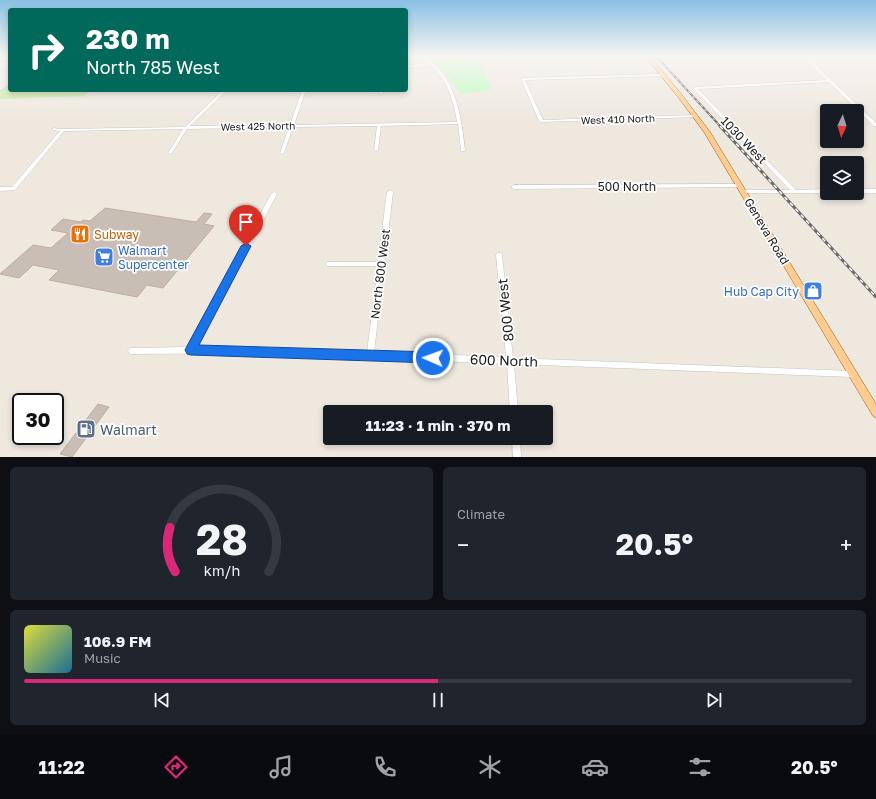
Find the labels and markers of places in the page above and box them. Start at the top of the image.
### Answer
pin [229,205,263,246]
restaurant icon: Subway [69,223,91,245]
place label: Subway [94,227,139,242]
place label: Walmart Supercenter [118,243,189,272]
supermarket icon: Walmart Supercenter [93,246,115,268]
shop icon: Hub Cap City [802,280,824,302]
place label: Hub Cap City [724,284,799,299]
fuel station icon: Walmart [75,418,97,440]
place label: Walmart [100,421,157,438]

